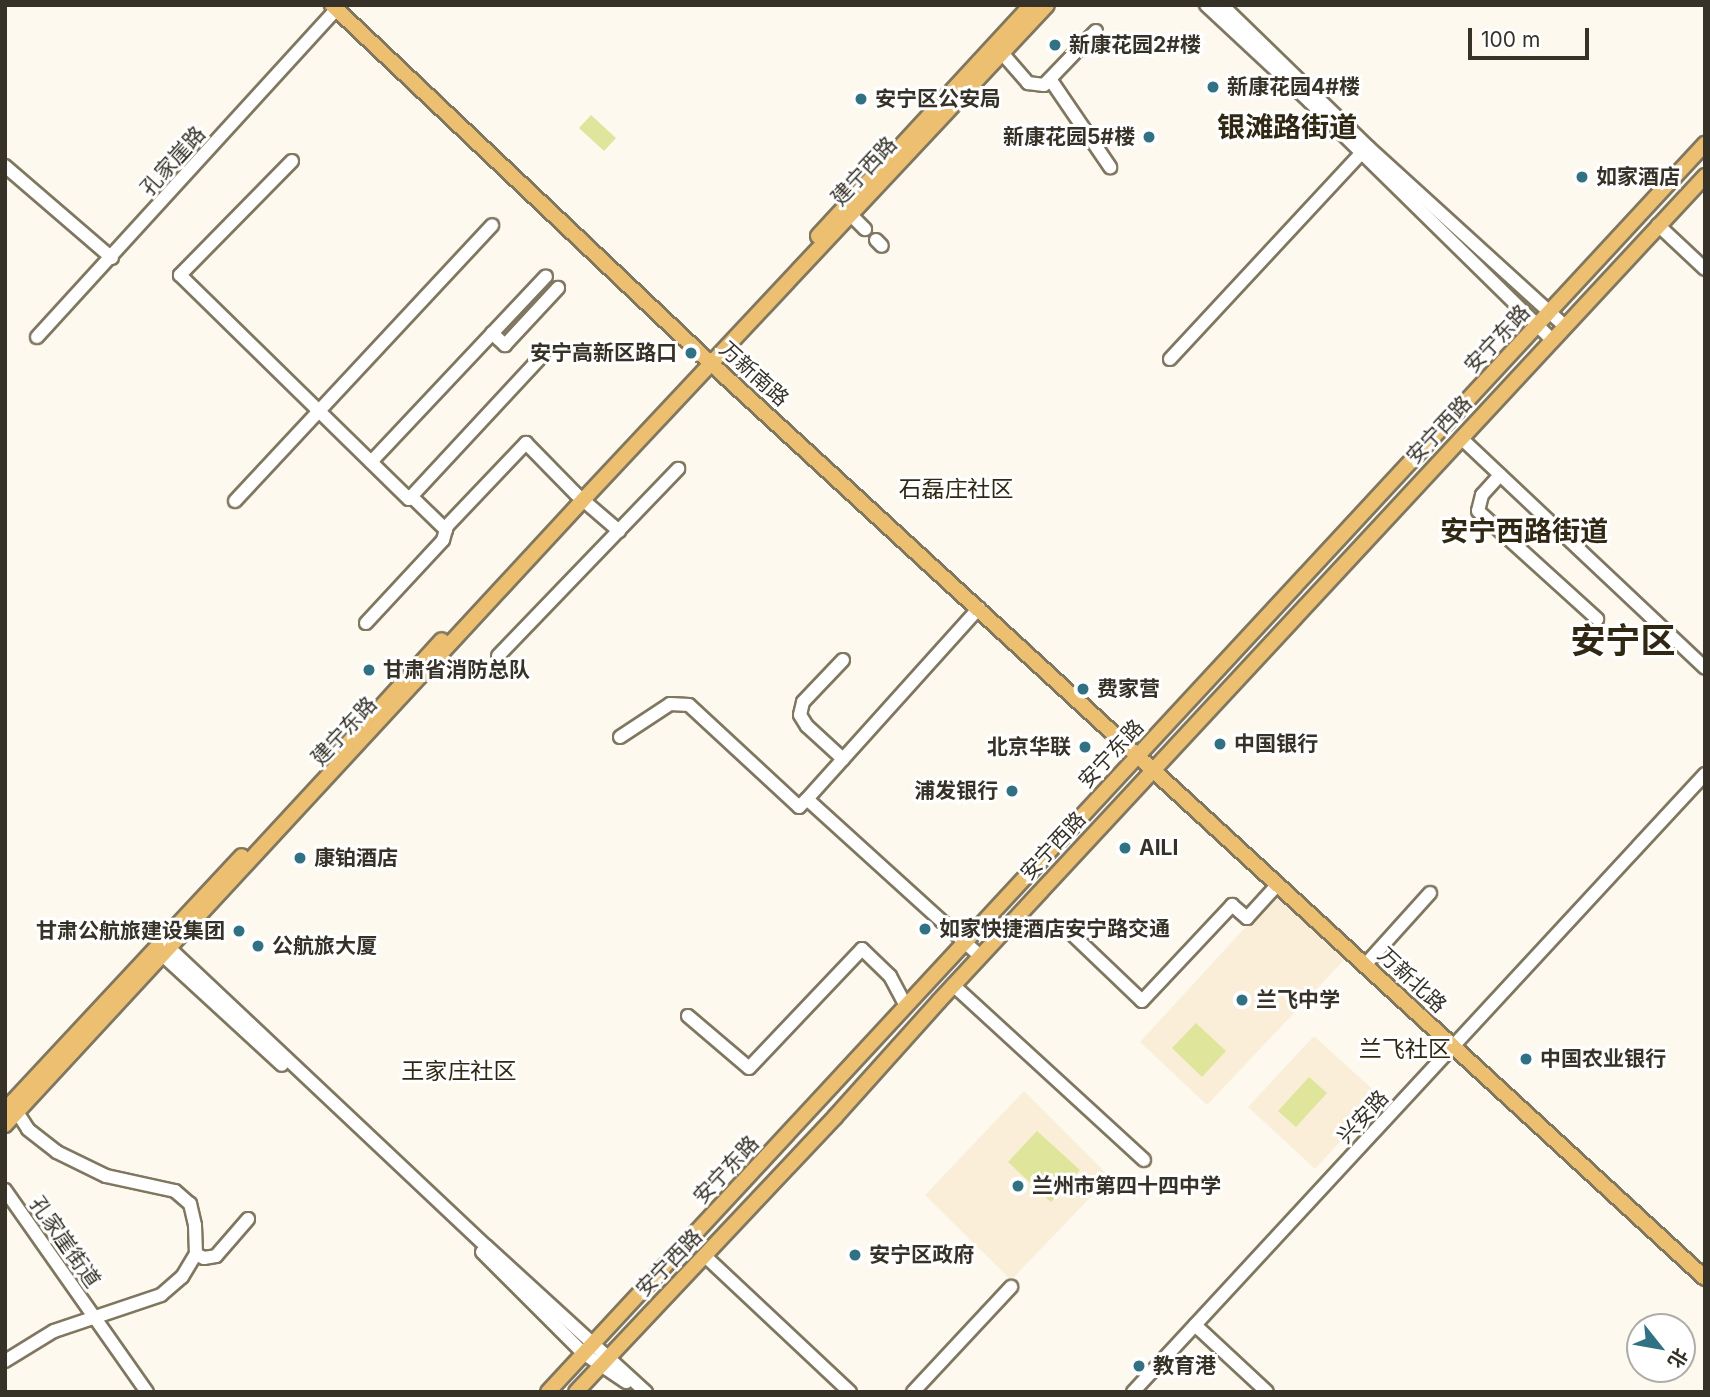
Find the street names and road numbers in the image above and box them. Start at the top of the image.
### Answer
street label: 孔家崖路 [136,121,210,201]
street label: 建宁西路 [826,132,902,210]
street label: 安宁东路 [1459,300,1535,378]
street label: 万新南路 [714,337,794,411]
street label: 安宁西路 [1401,391,1477,469]
street label: 建宁东路 [306,692,382,770]
street label: 安宁东路 [1073,715,1149,793]
street label: 安宁西路 [1015,807,1091,885]
street label: 万新北路 [1373,942,1451,1018]
street label: 兴安路 [1332,1085,1394,1149]
street label: 安宁东路 [688,1131,764,1209]
street label: 孔家崖街道 [25,1192,105,1292]
street label: 安宁西路 [631,1224,707,1302]

